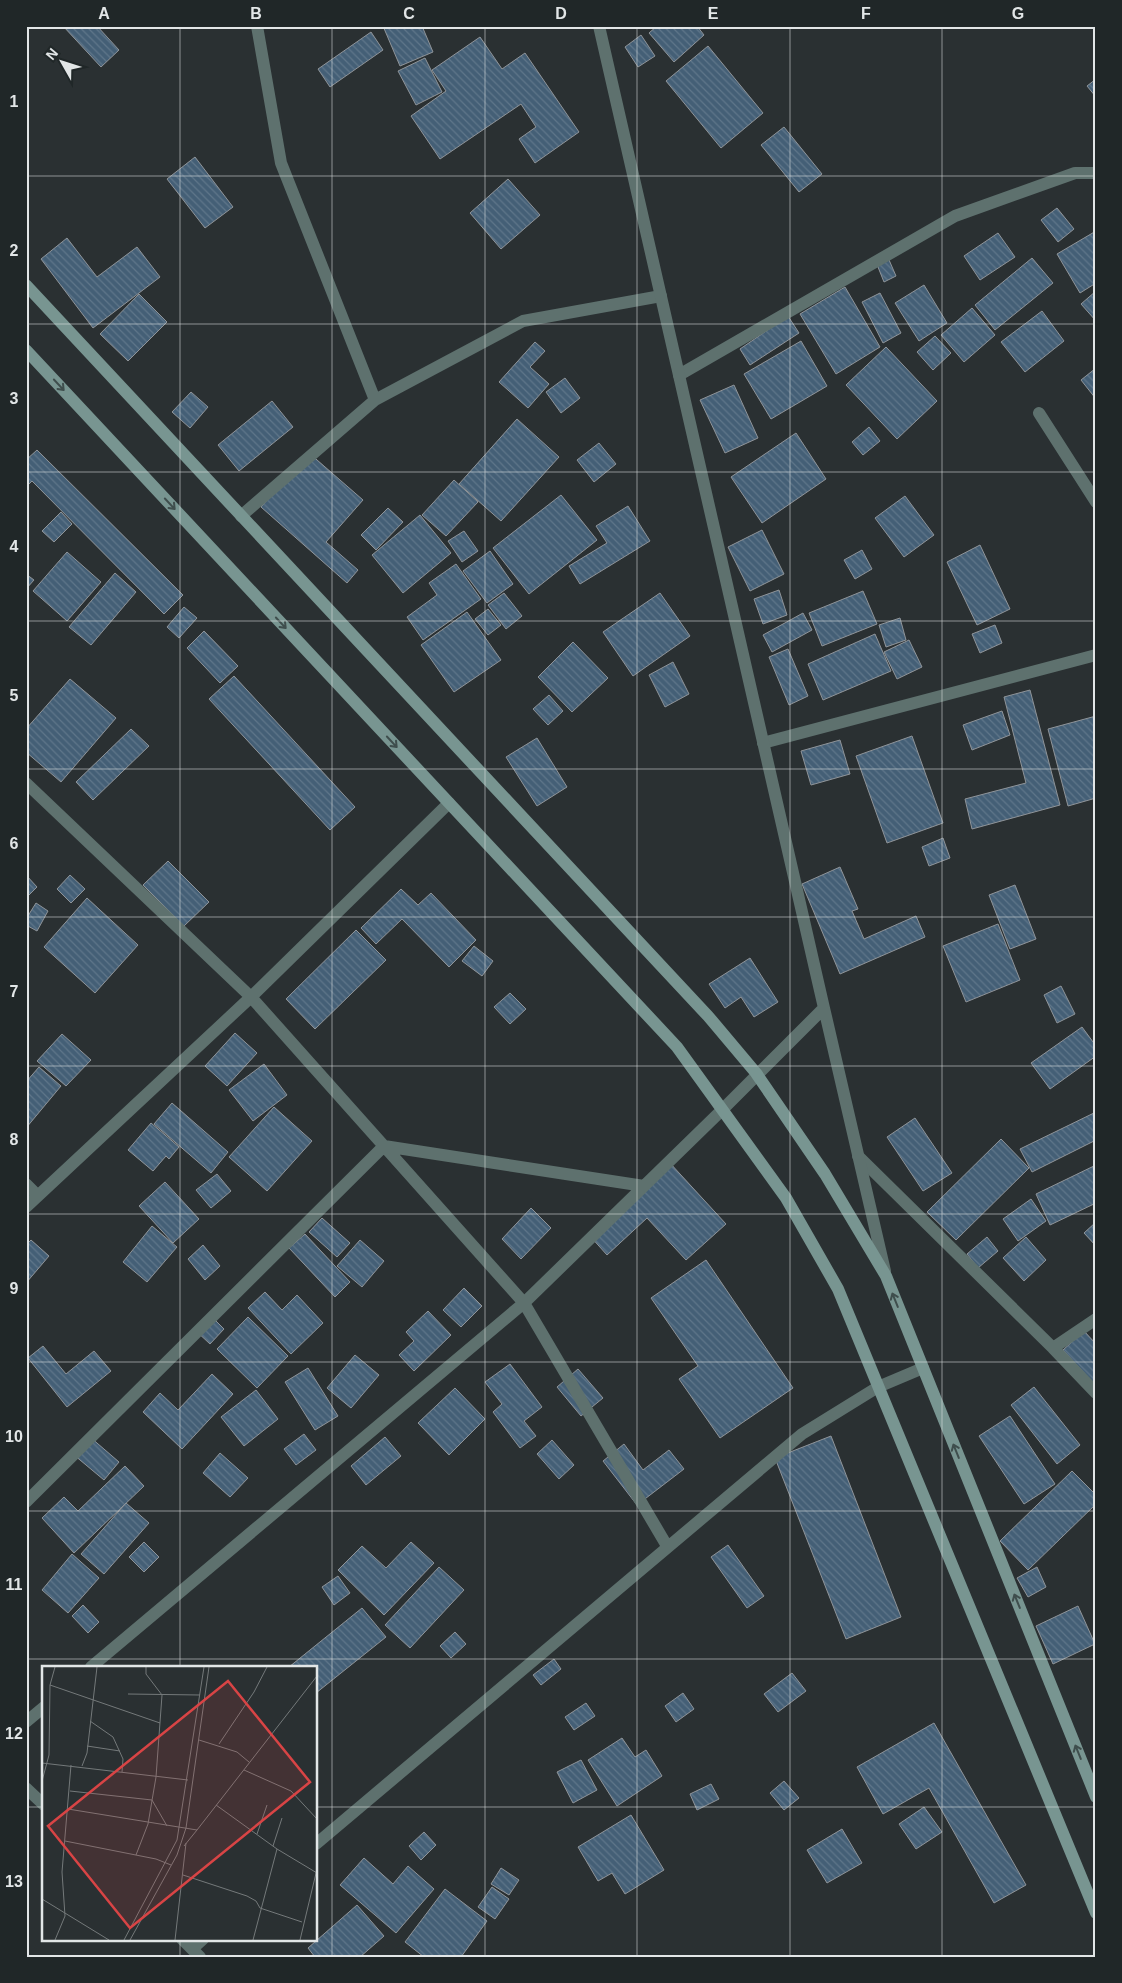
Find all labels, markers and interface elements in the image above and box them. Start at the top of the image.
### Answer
text: A [98,5,110,22]
text: B [250,5,262,22]
text: C [403,5,415,22]
text: D [555,5,567,22]
text: E [708,5,719,22]
text: F [861,5,871,22]
text: G [1012,5,1024,22]
north arrow [38,38,88,88]
text: N [42,45,61,63]
text: 1 [10,93,19,110]
text: 2 [10,242,19,259]
one-way arrow [54,379,65,392]
text: 3 [10,390,19,407]
one-way arrow [164,498,176,511]
text: 4 [10,538,19,555]
one-way arrow [275,617,287,629]
text: 5 [10,687,19,704]
one-way arrow [386,736,398,748]
text: 6 [10,835,19,852]
text: 7 [10,983,19,1000]
text: 8 [10,1131,19,1148]
text: 9 [10,1280,19,1297]
one-way arrow [890,1293,900,1308]
text: 10 [5,1428,23,1445]
one-way arrow [951,1443,960,1459]
text: 11 [6,1576,23,1593]
one-way arrow [1012,1594,1021,1609]
inset map [42,1666,318,1940]
text: 12 [5,1725,23,1742]
one-way arrow [1072,1745,1082,1760]
text: 13 [5,1873,23,1890]

